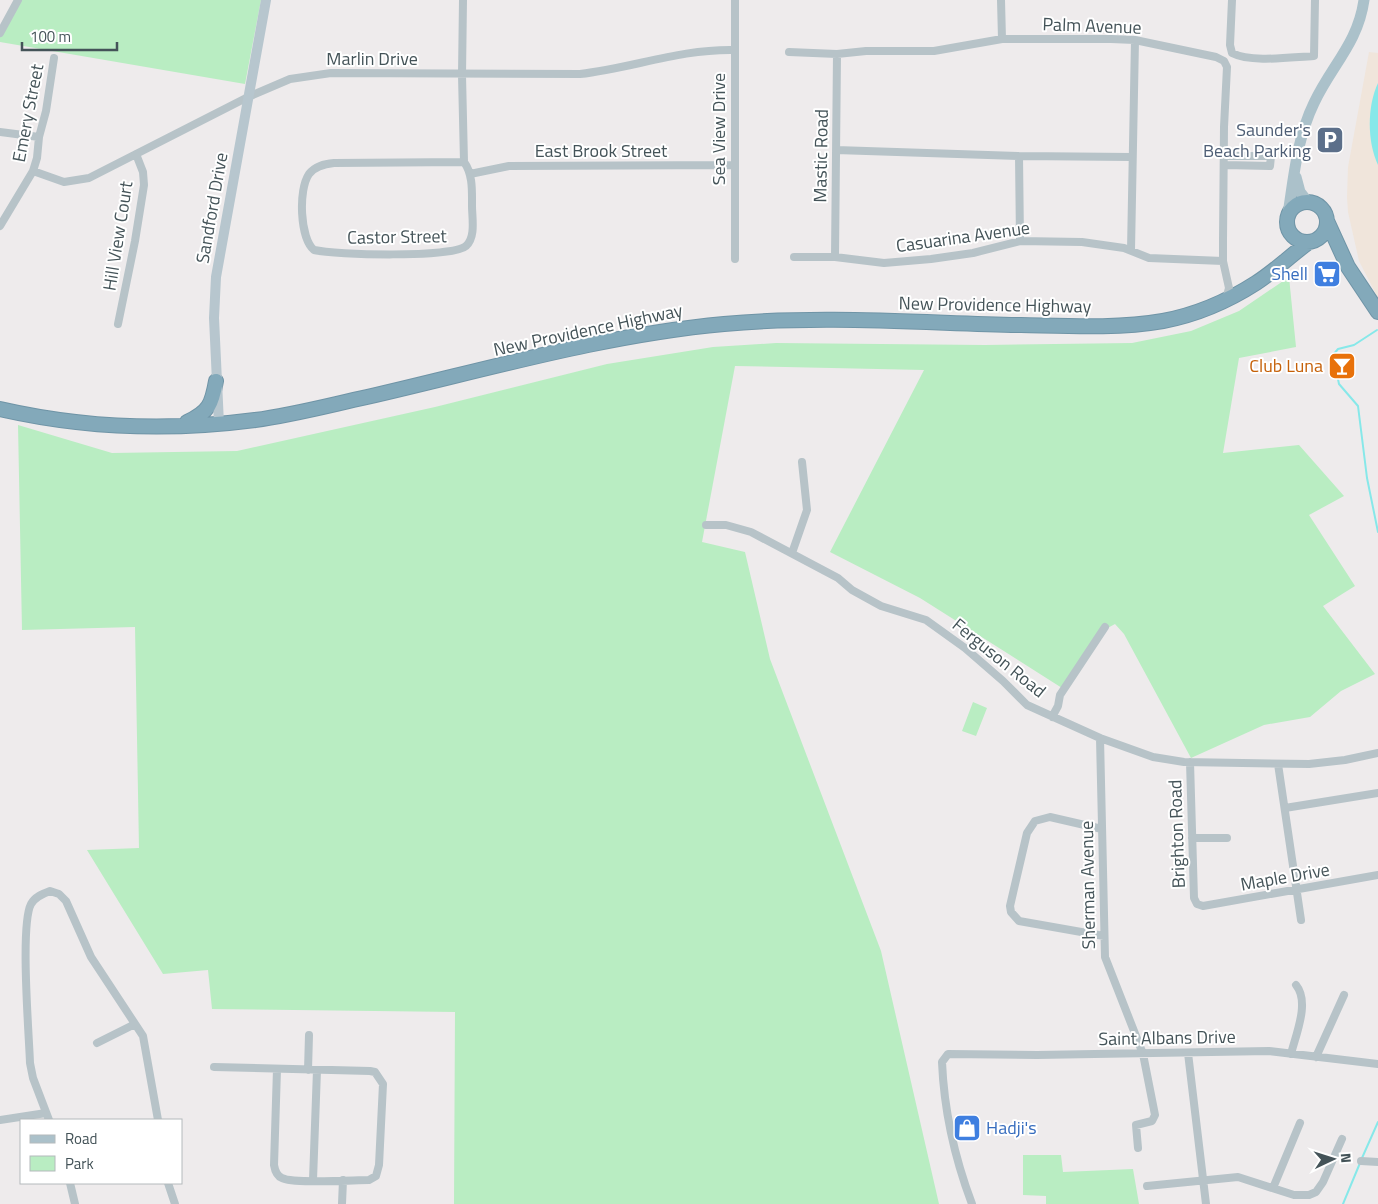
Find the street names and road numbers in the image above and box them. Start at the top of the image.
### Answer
street label: Palm Avenue [1042,10,1142,41]
street label: Marlin Drive [326,45,418,72]
street label: Emery Street [5,61,50,164]
street label: Sea View Drive [705,73,732,185]
street label: Mastic Road [806,109,835,203]
street label: East Brook Street [535,137,668,164]
street label: Sandford Drive [188,150,235,265]
street label: Hill View Court [96,178,140,293]
street label: Casuarina Avenue [894,214,1032,259]
street label: Castor Street [347,222,448,251]
street label: New Providence Highway [898,289,1092,320]
street label: New Providence Highway [491,296,685,363]
street label: Ferguson Road [947,611,1052,704]
street label: Brighton Road [1161,779,1192,889]
street label: Sherman Avenue [1073,820,1102,950]
street label: Maple Drive [1238,855,1332,898]
street label: Saint Albans Drive [1098,1023,1236,1052]

